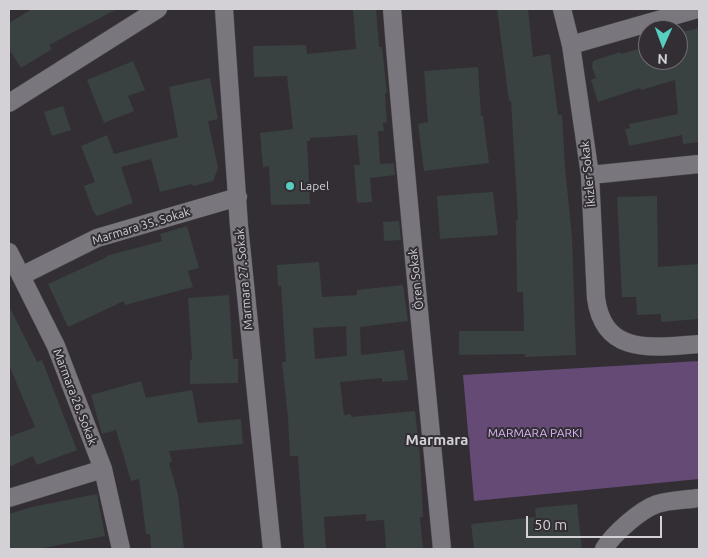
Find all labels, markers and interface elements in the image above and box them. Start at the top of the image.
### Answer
north arrow [638,20,688,70]
text: N [657,51,668,67]
street label: İkizler Sokak [577,140,599,208]
place label: Lapel [300,179,329,193]
marker: Lapel [284,180,296,192]
street label: Marmara 35. Sokak [90,204,192,248]
street label: Marmara 27. Sokak [232,228,256,330]
street label: Ören Sokak [406,248,426,310]
street label: Marmara 26. Sokak [50,347,100,447]
park label: MARMARA PARKI [488,426,582,440]
district label: Marmara [406,431,468,449]
scale bar [528,506,664,538]
text: 50 m [534,516,567,533]

